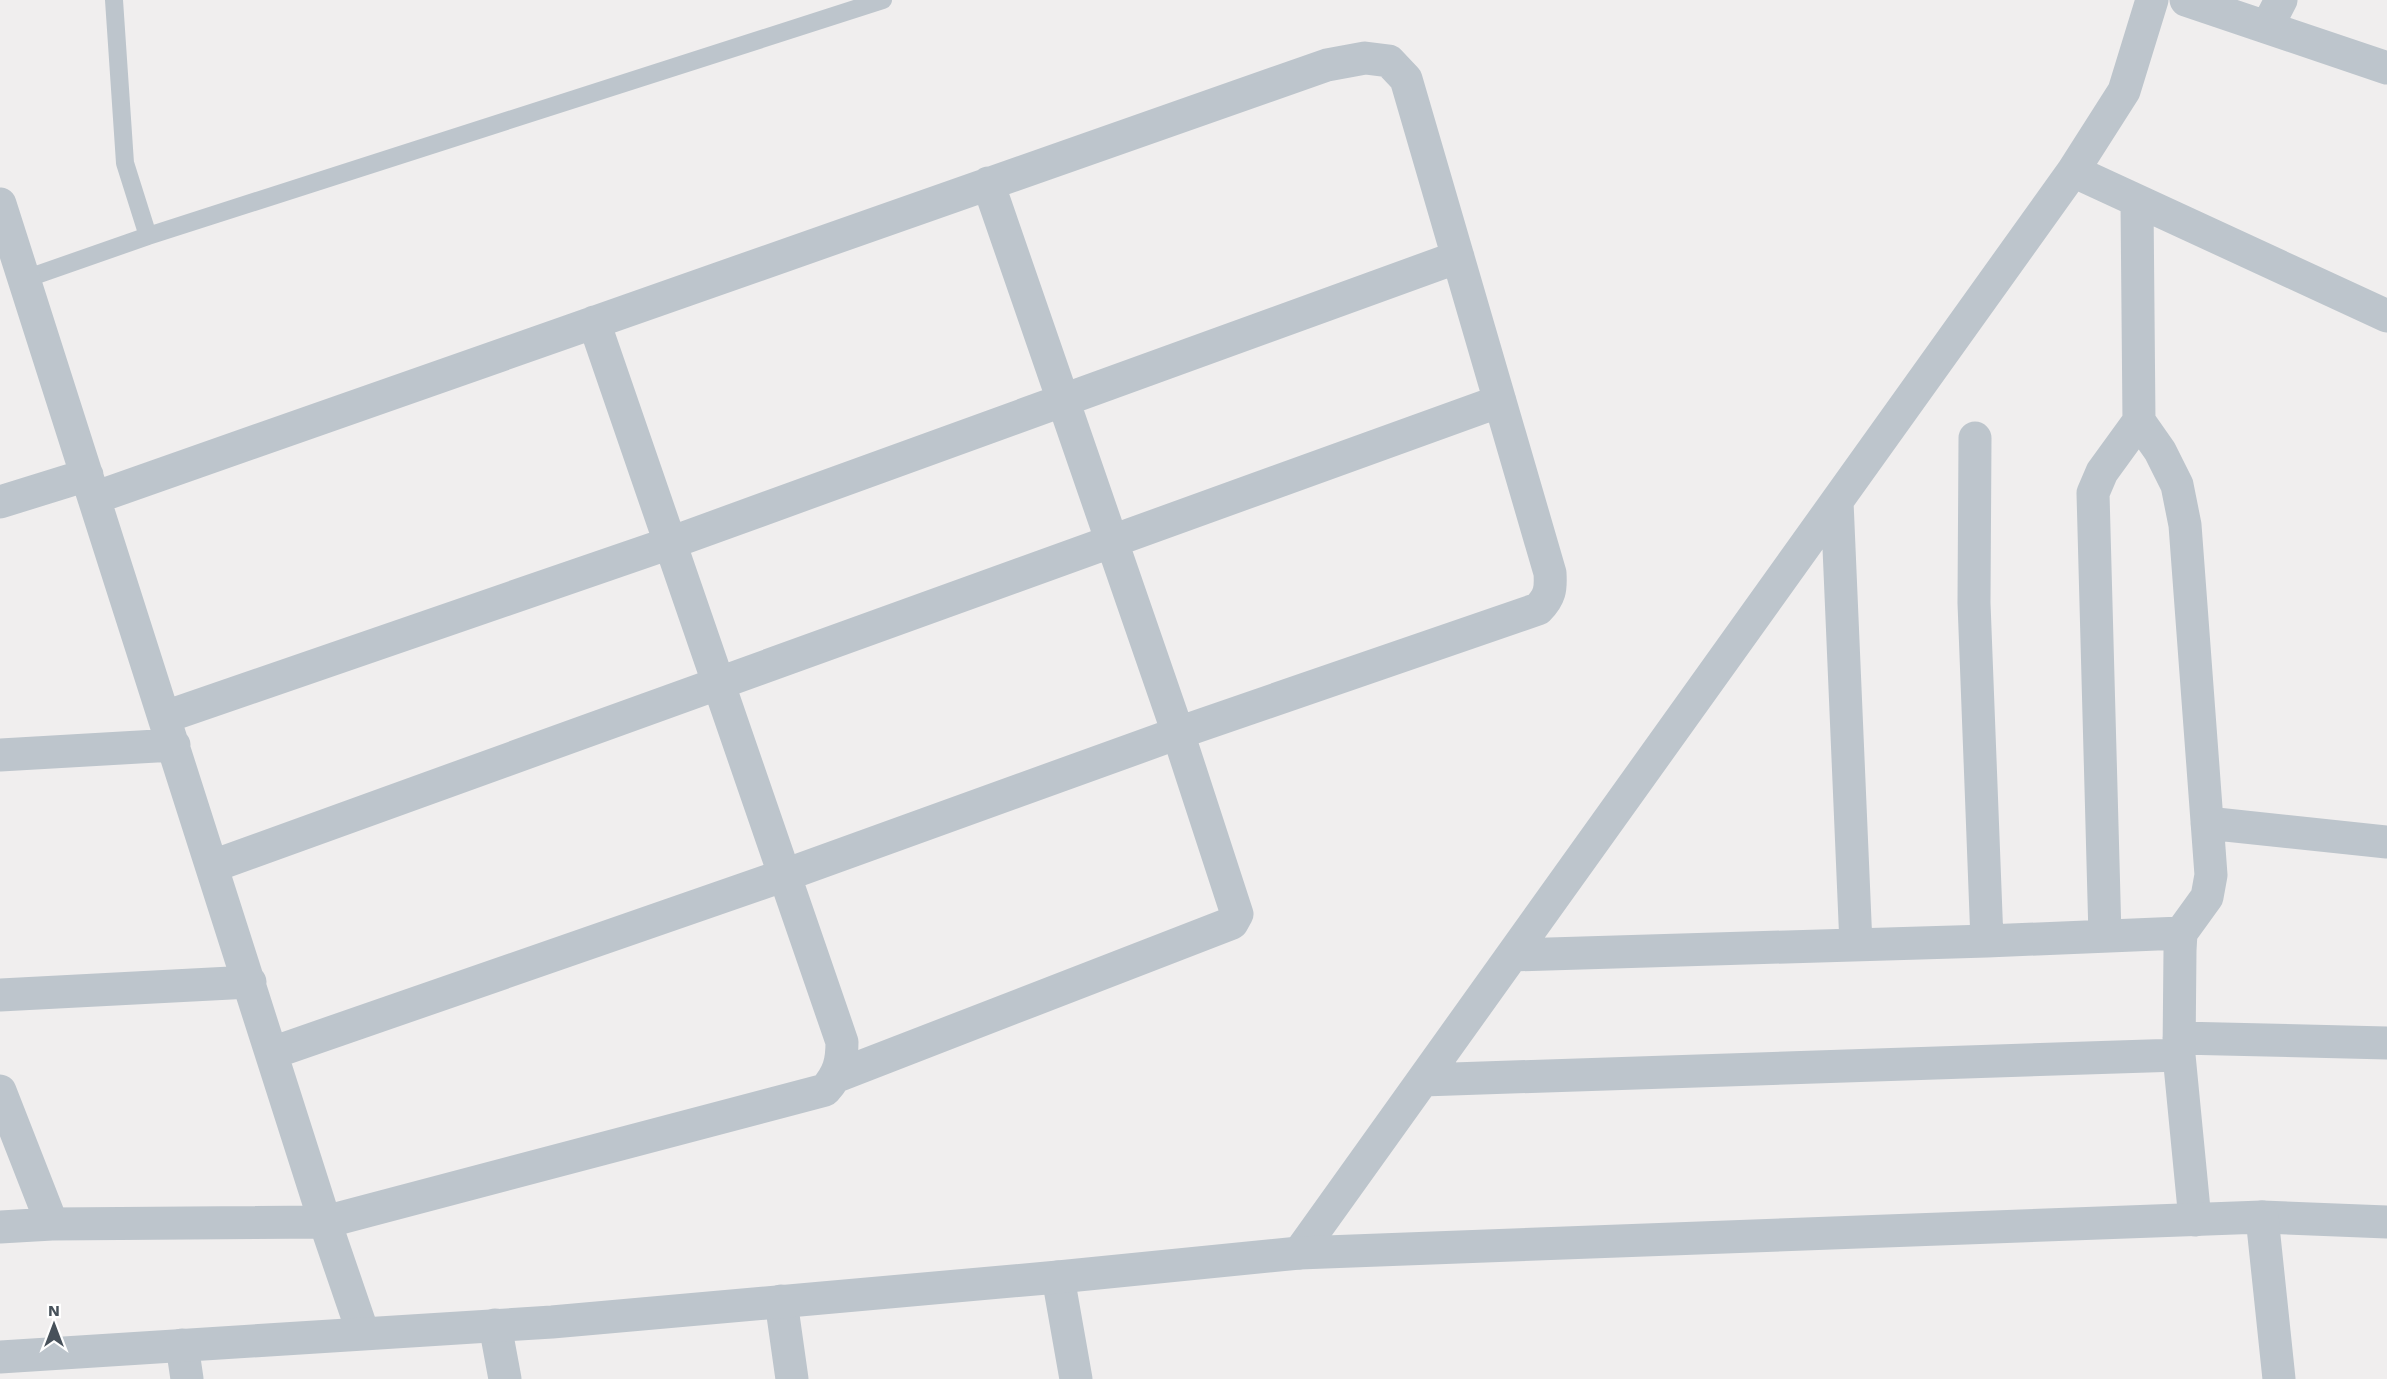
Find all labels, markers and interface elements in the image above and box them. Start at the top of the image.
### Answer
north arrow [24,1295,84,1355]
text: N [48,1301,60,1320]

